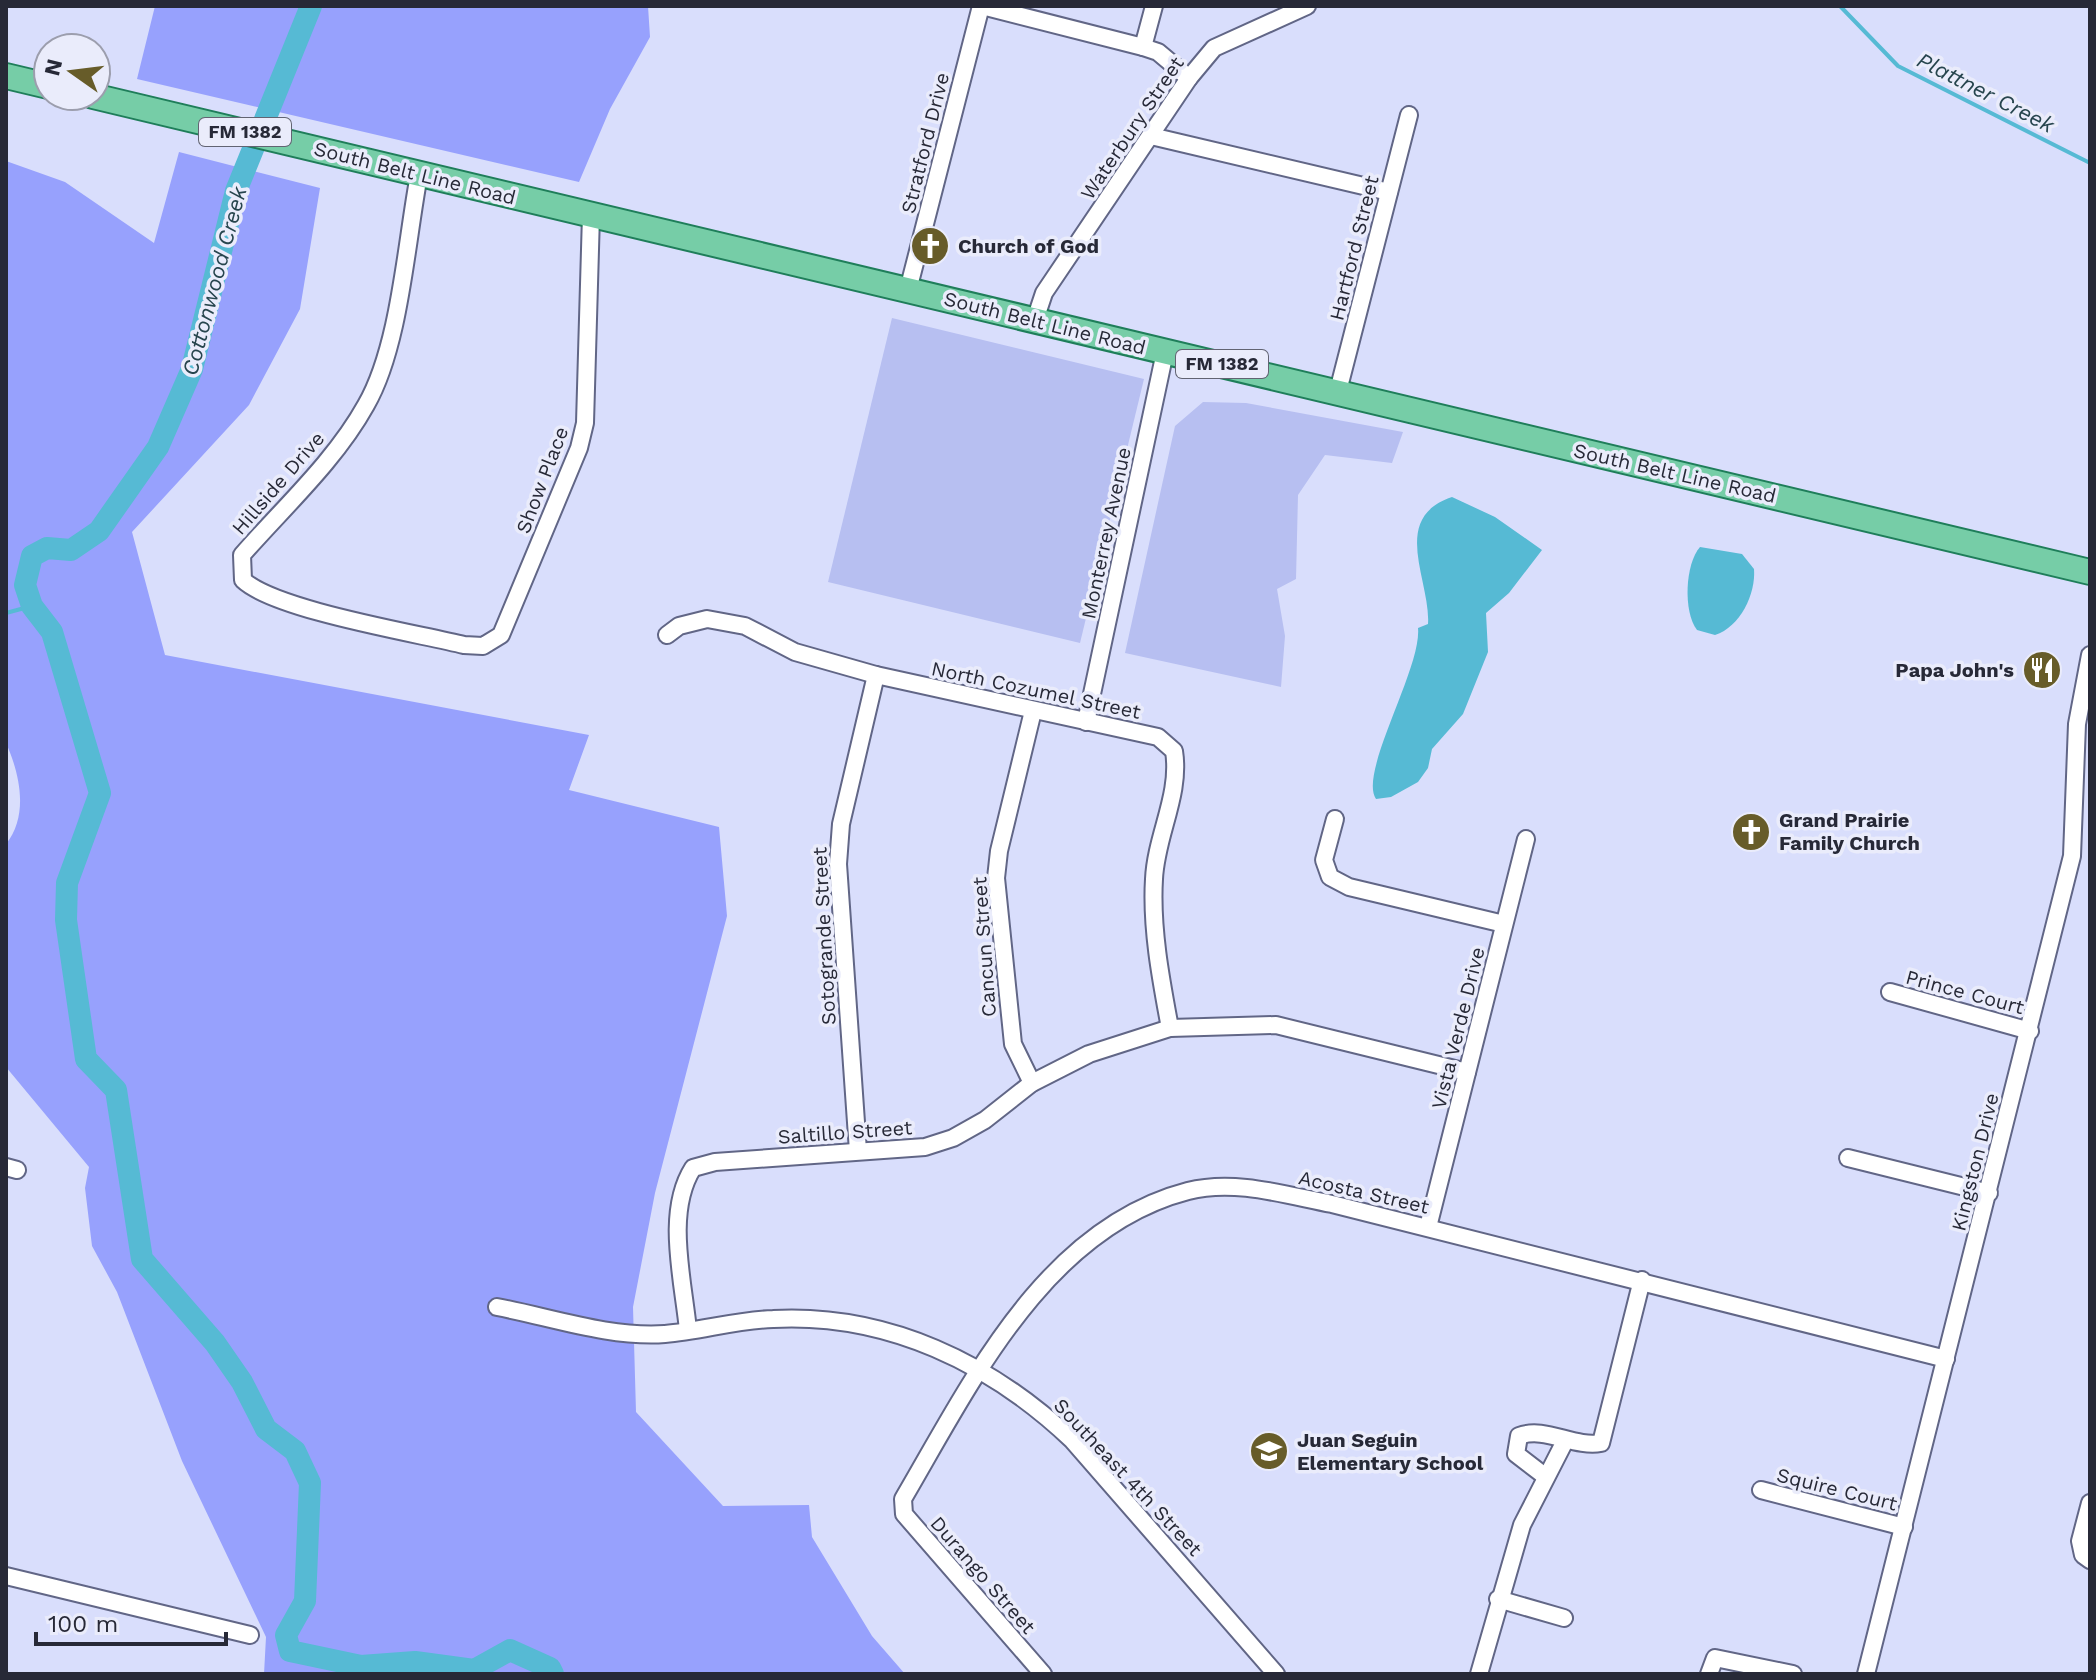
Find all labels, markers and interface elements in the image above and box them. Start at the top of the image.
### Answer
north arrow [32,32,112,112]
water label: Plattner Creek [1913,47,2059,138]
street label: Waterbury Street [1075,51,1189,204]
text: N [39,56,67,78]
street label: Stratford Drive [896,70,954,216]
road number: FM 1382 [199,118,291,146]
street label: South Belt Line Road [312,136,518,210]
street label: Hartford Street [1324,173,1384,323]
water label: Cottonwood Creek [177,183,252,378]
church icon: Church of God [909,225,951,267]
place label: Church of God [958,234,1099,258]
street label: South Belt Line Road [942,286,1148,360]
road number: FM 1382 [1176,350,1268,378]
street label: Show Place [511,423,573,537]
street label: Hillside Drive [227,427,329,539]
street label: South Belt Line Road [1571,438,1779,508]
street label: Monterrey Avenue [1076,445,1136,621]
restaurant icon: Papa John's [2021,649,2063,691]
street label: North Cozumel Street [929,656,1143,724]
place label: Papa John's [1895,658,2014,682]
place label: Grand Prairie Family Church [1779,808,1920,855]
church icon: Grand Prairie Family Church [1730,811,1772,853]
street label: Sotogrande Street [807,846,841,1026]
street label: Cancun Street [967,876,1001,1018]
street label: Vista Verde Drive [1426,944,1490,1112]
street label: Prince Court [1903,965,2027,1019]
street label: Kingston Drive [1946,1091,2004,1233]
street label: Saltillo Street [777,1115,914,1149]
street label: Acosta Street [1296,1165,1432,1219]
street label: Southeast 4th Street [1049,1393,1208,1561]
place label: Juan Seguin Elementary School [1297,1428,1484,1475]
school or university icon: Juan Seguin Elementary School [1248,1430,1290,1472]
street label: Squire Court [1774,1462,1900,1516]
street label: Durango Street [925,1511,1041,1639]
scale bar [36,1596,226,1646]
text: 100 m [48,1610,118,1638]

